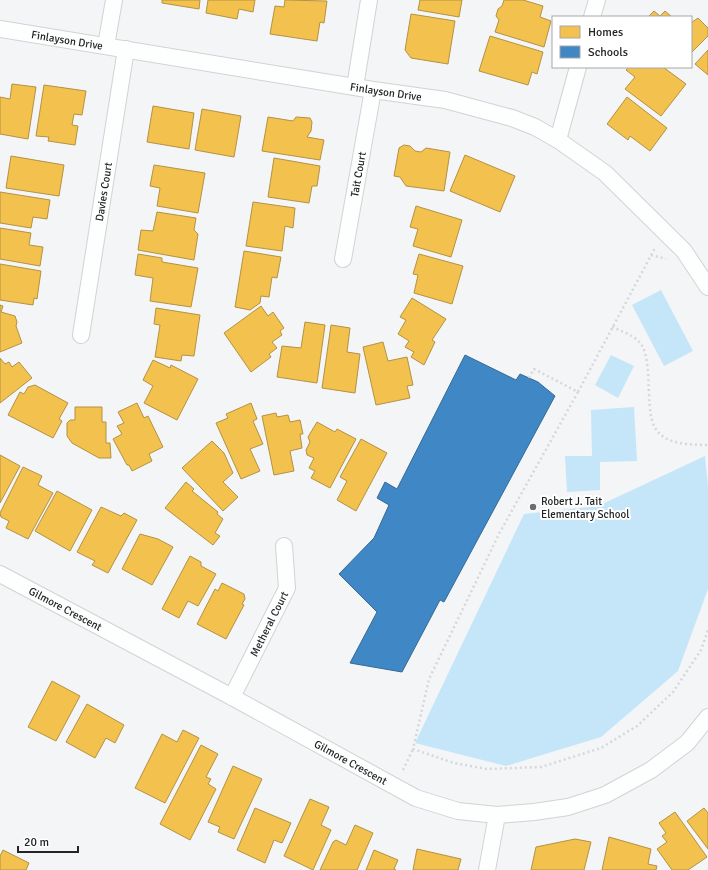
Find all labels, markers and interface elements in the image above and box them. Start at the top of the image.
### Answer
legend [552,16,692,68]
text: Homes [588,25,623,40]
street label: Finlayson Drive [30,28,104,52]
text: Schools [588,45,628,60]
street label: Finlayson Drive [349,80,423,103]
street label: Tait Court [348,150,368,198]
street label: Davies Court [92,161,115,222]
place label: Robert J. Tait Elementary School [541,495,629,521]
marker: Robert J. Tait Elementary School [528,502,538,512]
street label: Gilmore Crescent [27,584,104,633]
street label: Metheral Court [247,589,291,659]
street label: Gilmore Crescent [312,737,389,787]
scale bar [18,828,78,854]
text: 20 m [24,835,49,850]

